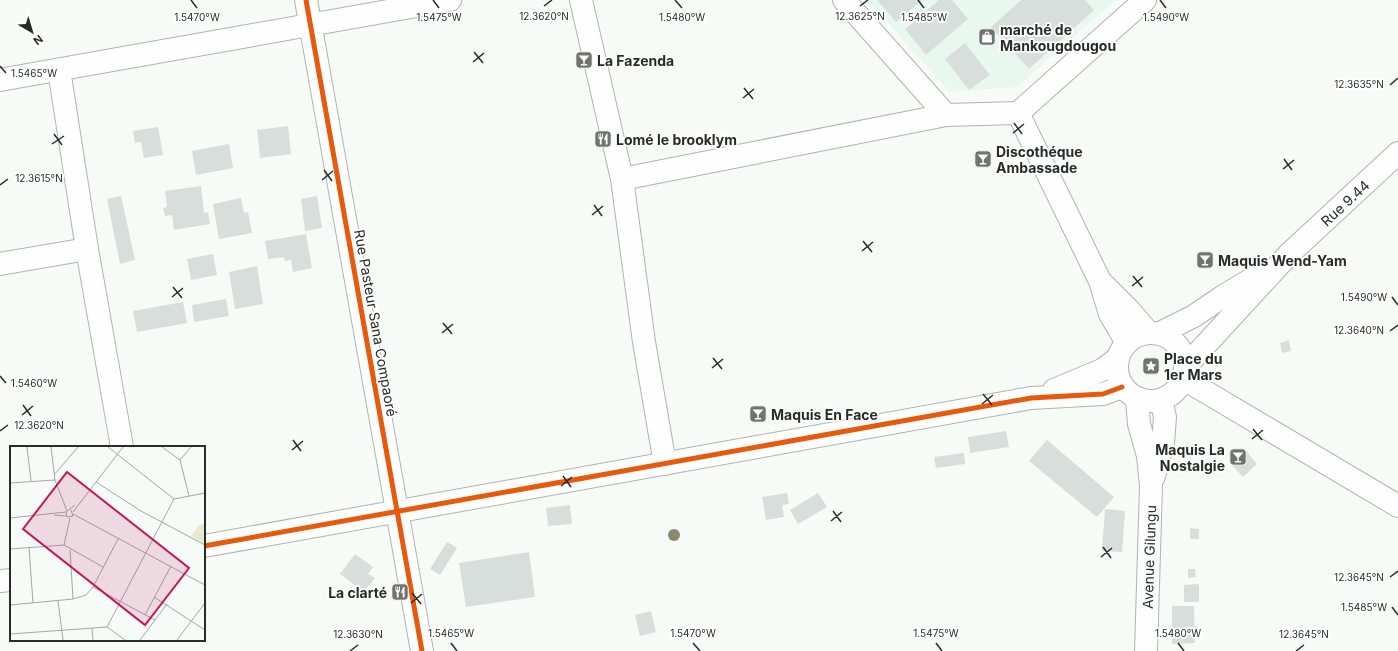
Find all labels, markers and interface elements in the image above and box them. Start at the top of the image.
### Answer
text: 12.3620°N [519,10,569,22]
text: 12.3625°N [835,10,885,22]
text: 1.5470°W [174,11,220,23]
text: 1.5475°W [416,11,462,23]
text: 1.5480°W [659,11,705,23]
text: 1.5485°W [901,11,947,23]
text: 1.5490°W [1143,11,1189,23]
north arrow [12,12,52,52]
place label: marché de Mankougdougou [1000,21,1116,54]
shop icon: marché de Mankougdougou [977,27,997,47]
text: N [31,32,46,48]
bar icon: La Fazenda [574,50,594,70]
place label: La Fazenda [597,52,674,69]
text: 1.5465°W [11,67,57,79]
text: 12.3635°N [1334,78,1384,90]
restaurant icon: Lomé le brooklym [593,129,613,149]
place label: Lomé le brooklym [616,131,737,148]
place label: Discothéque Ambassade [996,143,1083,176]
bar icon: Discothéque Ambassade [973,149,993,169]
text: 12.3615°N [15,172,63,184]
street label: Rue 9.44 [1317,176,1372,229]
street label: Rue Pasteur Sana Compaoré [351,228,401,418]
bar icon: Maquis Wend-Yam [1195,250,1215,270]
place label: Maquis Wend-Yam [1218,252,1347,269]
text: 1.5490°W [1341,291,1387,303]
text: 12.3640°N [1334,324,1384,336]
place label: Place du 1er Mars [1164,350,1222,383]
place icon: Place du 1er Mars [1141,356,1161,376]
text: 1.5460°W [11,377,57,389]
bar icon: Maquis En Face [748,404,768,424]
place label: Maquis En Face [771,406,878,423]
text: 12.3620°N [14,419,64,431]
place label: Maquis La Nostalgie [1155,441,1225,474]
inset map [10,446,205,641]
bar icon: Maquis La Nostalgie [1228,447,1248,467]
street label: Avenue Gilungu [1139,505,1159,609]
text: 12.3645°N [1334,571,1384,583]
restaurant icon: La clarté [390,582,410,602]
place label: La clarté [328,584,387,601]
text: 1.5485°W [1341,601,1387,613]
text: 1.5465°W [428,627,474,639]
text: 1.5470°W [670,627,716,639]
text: 1.5475°W [913,627,959,639]
text: 1.5480°W [1155,627,1201,639]
text: 12.3630°N [333,628,383,640]
text: 12.3645°N [1279,628,1329,640]

